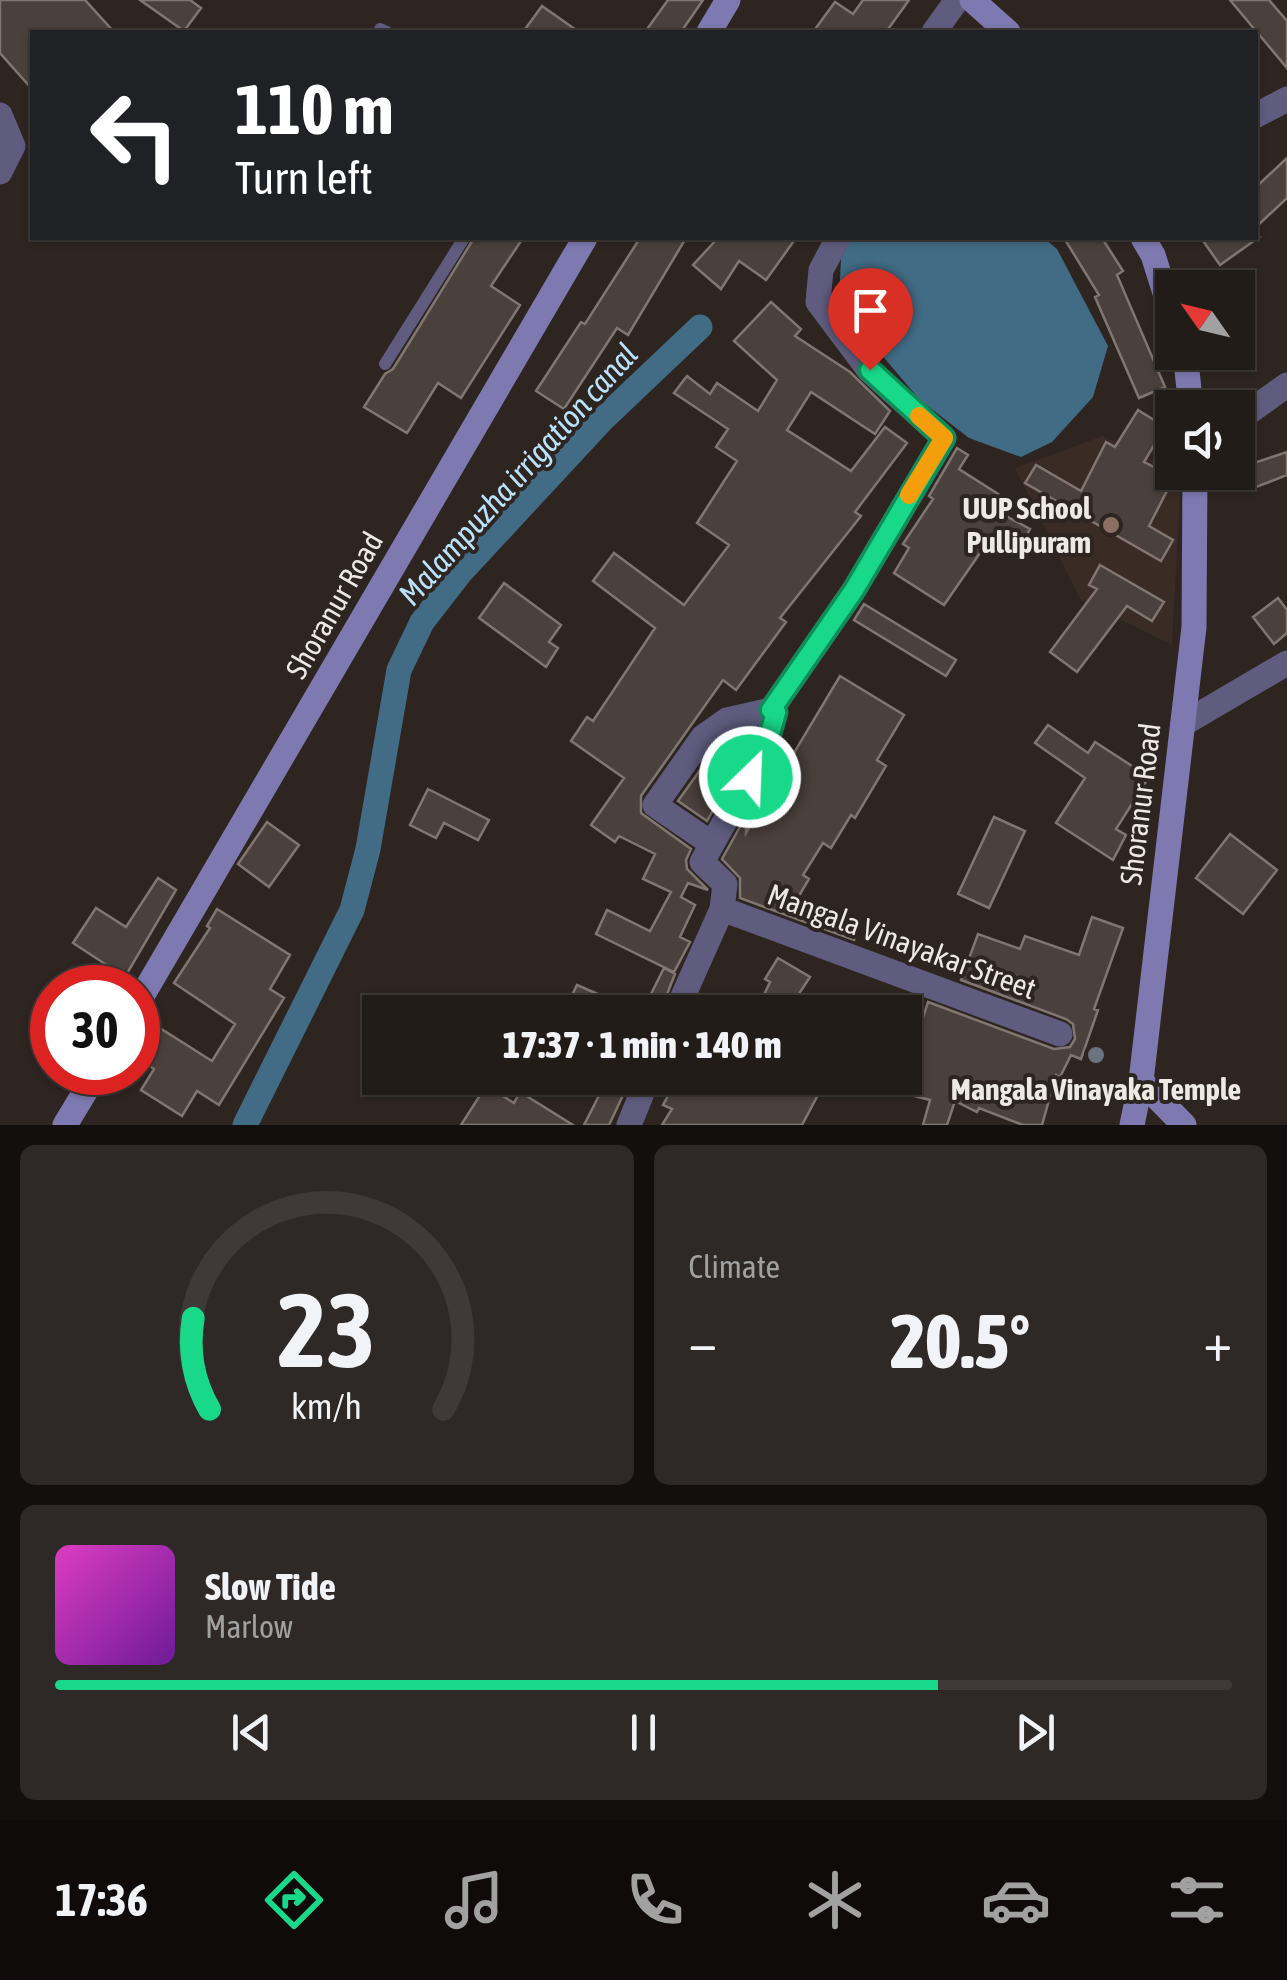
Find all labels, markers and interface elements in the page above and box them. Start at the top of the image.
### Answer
text: 110 m [235,69,394,149]
icon: left [70,70,200,200]
text: Turn left [235,152,373,204]
pin [828,268,913,371]
north arrow [1155,270,1255,370]
map controls [1155,270,1255,490]
icon: arrive [843,283,898,338]
water label: Malampuzha irrigation canal [391,336,645,612]
button: sound [1155,390,1255,490]
place label: UUP School Pullipuram [962,491,1092,559]
marker: UUP School Pullipuram [1100,514,1122,536]
street label: Shoranur Road [279,526,389,684]
street label: Shoranur Road [1113,721,1167,887]
position arrow [698,725,802,829]
street label: Mangala Vinayakar Street [763,877,1041,1005]
speed limit sign: 30 [30,965,160,1095]
text: 17:37 · 1 min · 140 m [502,1023,782,1066]
marker: Mangala Vinayaka Temple [1085,1044,1107,1066]
place label: Mangala Vinayaka Temple [951,1072,1241,1106]
text: Climate [689,1248,780,1285]
text: 23 [278,1270,376,1389]
text: 20.5° [890,1298,1030,1384]
text: − [689,1310,717,1373]
text: + [1203,1310,1232,1373]
text: km/h [291,1386,362,1427]
text: Slow Tide [205,1565,336,1608]
text: Marlow [205,1608,293,1645]
icon: previous [224,1705,279,1760]
icon: pause [616,1705,671,1760]
icon: next [1008,1705,1063,1760]
icon: directions [259,1865,329,1935]
icon: music [439,1865,509,1935]
icon: phone [620,1865,690,1935]
icon: climate [800,1865,870,1935]
icon: car [981,1865,1051,1935]
icon: filters [1162,1865,1232,1935]
text: 17:36 [55,1874,148,1926]

